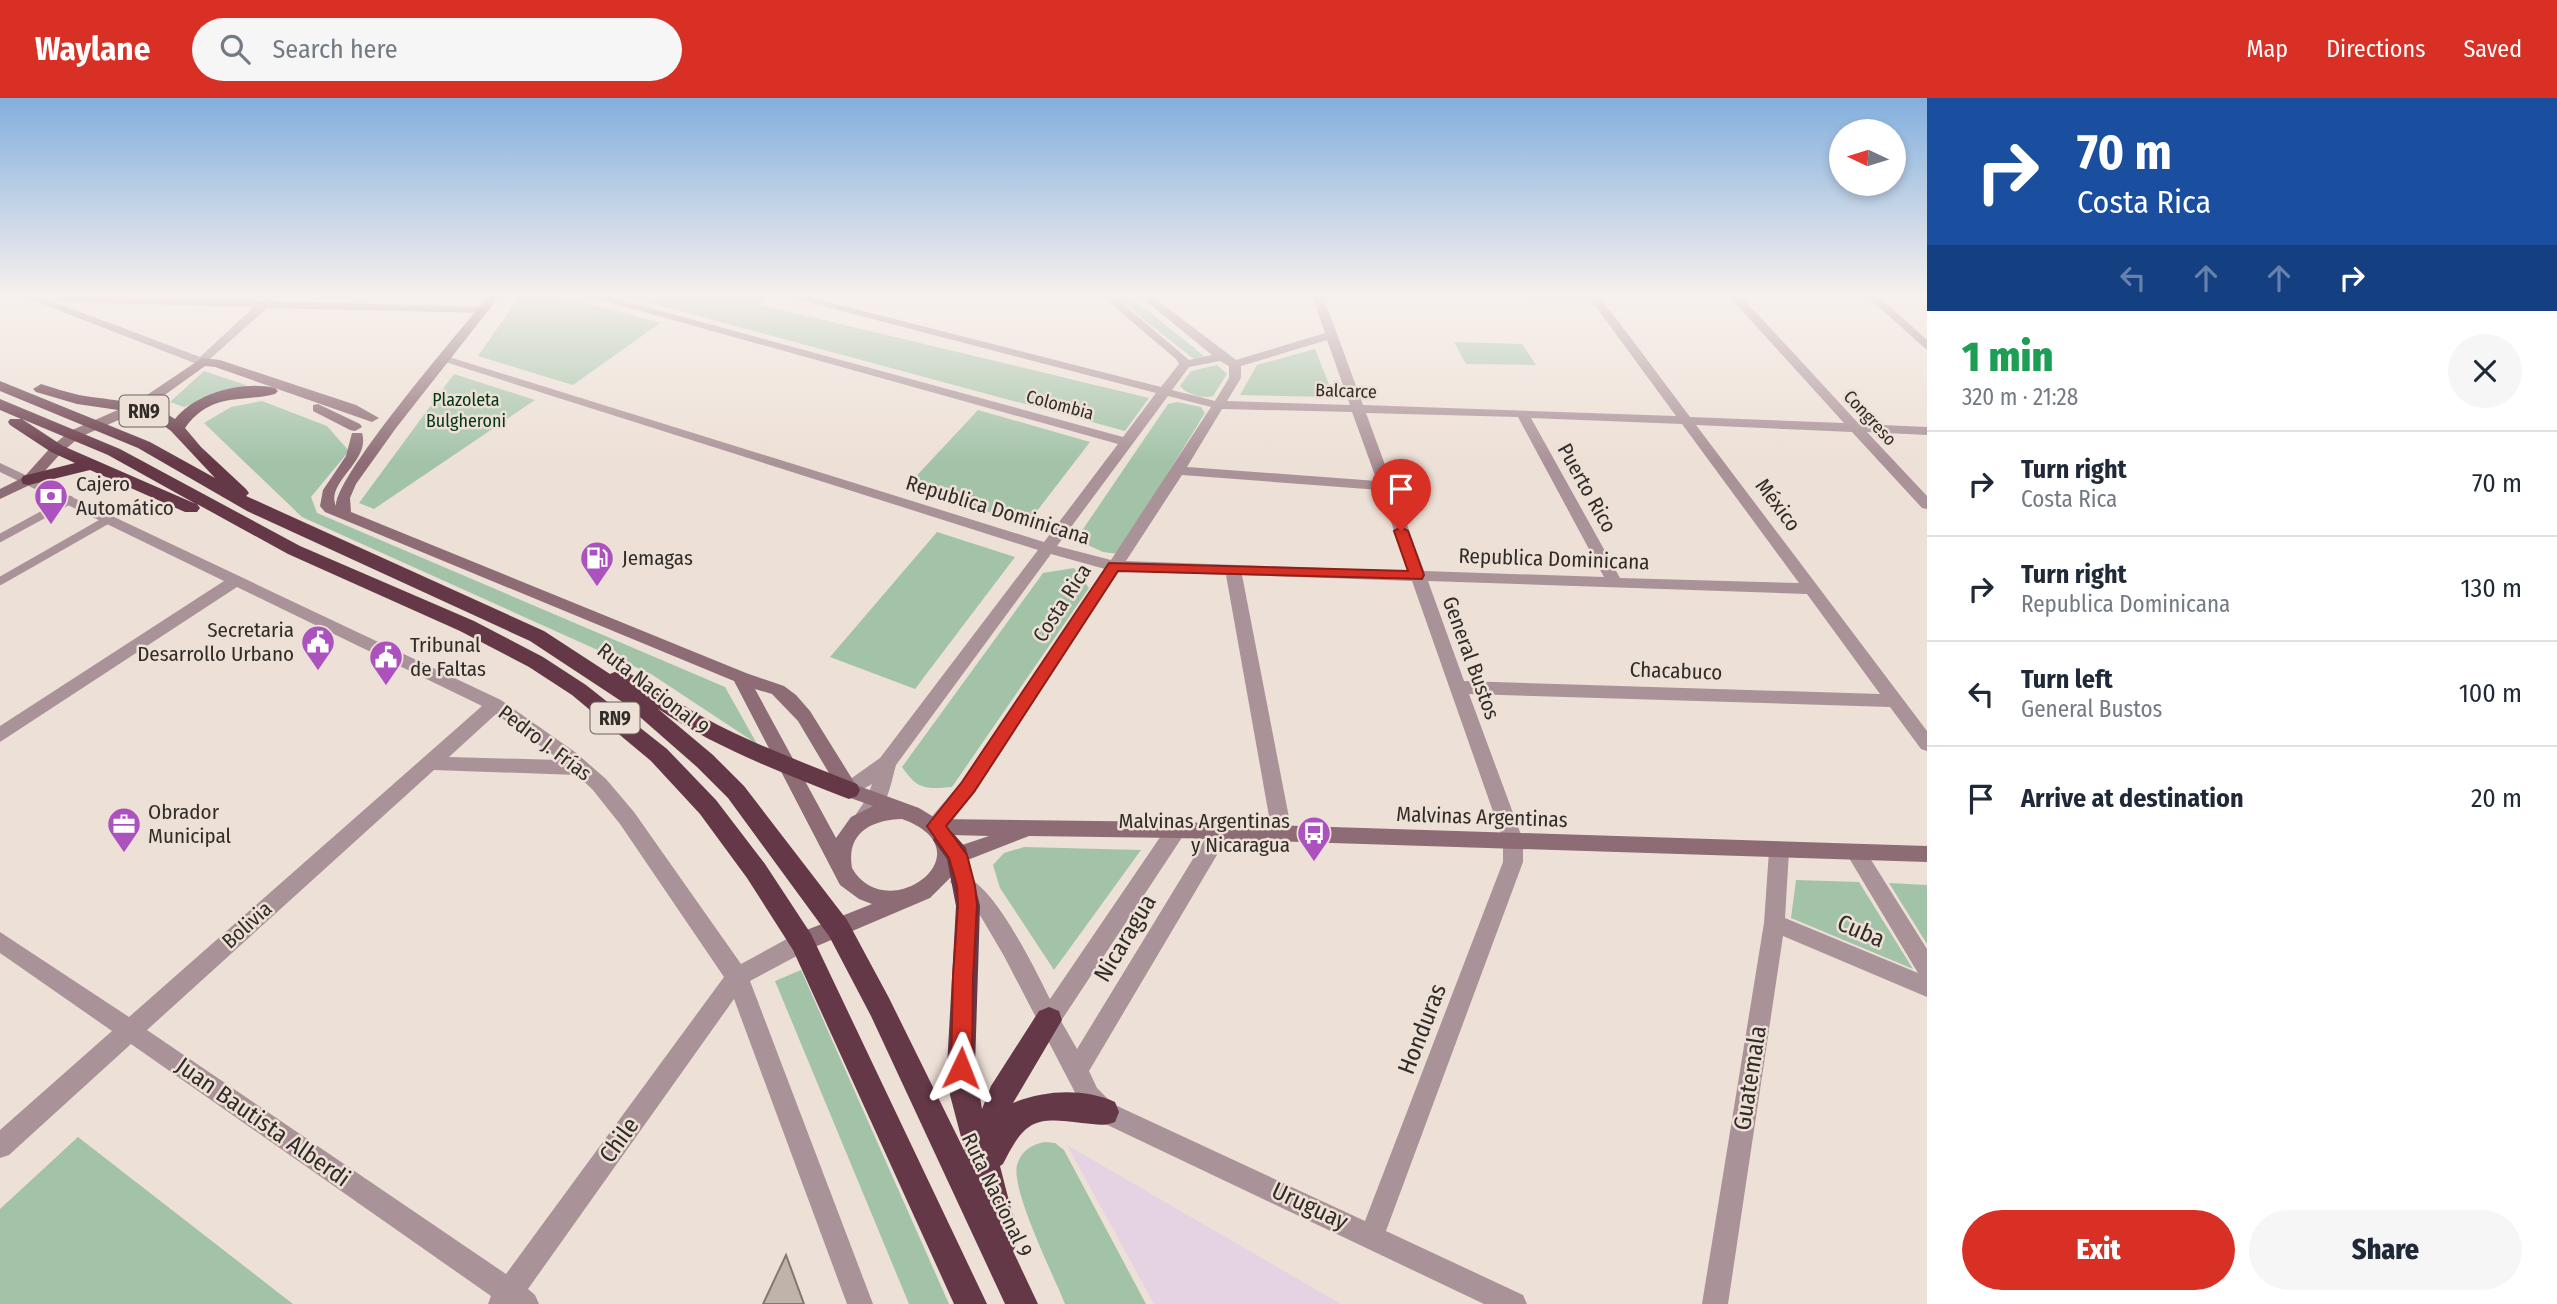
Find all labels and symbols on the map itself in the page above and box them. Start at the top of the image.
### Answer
north arrow [1829,119,1906,196]
street label: Balcarce [1315,379,1377,403]
street label: Colombia [1024,385,1096,425]
street label: Congreso [1839,386,1901,450]
park label: Plazoleta Bulgheroni [426,389,506,432]
road number: RN9 [120,396,168,426]
street label: Puerto Rico [1552,439,1622,537]
pin [1371,459,1431,531]
street label: Republica Dominicana [903,470,1093,550]
place label: Cajero Automático [76,471,174,521]
street label: México [1750,474,1806,536]
bank icon: Cajero Automático [32,477,70,526]
fuel station icon: Jemagas [578,539,616,588]
street label: Republica Dominicana [1458,543,1650,575]
place label: Jemagas [622,545,693,571]
street label: Costa Rica [1027,559,1097,647]
street label: General Bustos [1437,593,1505,723]
place label: Secretaria Desarrollo Urbano [137,617,294,667]
public building icon: Secretaria Desarrollo Urbano [299,623,337,672]
place label: Tribunal de Faltas [410,632,486,682]
street label: Ruta Nacional 9 [592,637,714,741]
public building icon: Tribunal de Faltas [367,638,405,687]
street label: Chacabuco [1629,656,1723,686]
street label: Pedro J. Frías [493,700,597,787]
road number: RN9 [590,702,640,734]
place label: Obrador Municipal [148,799,232,849]
street label: Malvinas Argentinas [1396,801,1568,833]
office icon: Obrador Municipal [105,805,143,854]
place label: Malvinas Argentinas y Nicaragua [1119,808,1290,858]
bus stop icon: Malvinas Argentinas y Nicaragua [1295,814,1333,863]
street label: Nicaragua [1088,889,1162,987]
street label: Bolivia [217,896,277,954]
street label: Cuba [1833,909,1889,953]
street label: Honduras [1392,980,1452,1078]
street label: Guatemala [1728,1024,1772,1132]
position arrow [924,1031,998,1105]
street label: Juan Bautista Alberdi [171,1051,355,1193]
street label: Chile [593,1112,645,1168]
street label: Ruta Nacional 9 [956,1129,1038,1261]
street label: Uruguay [1267,1176,1353,1236]

